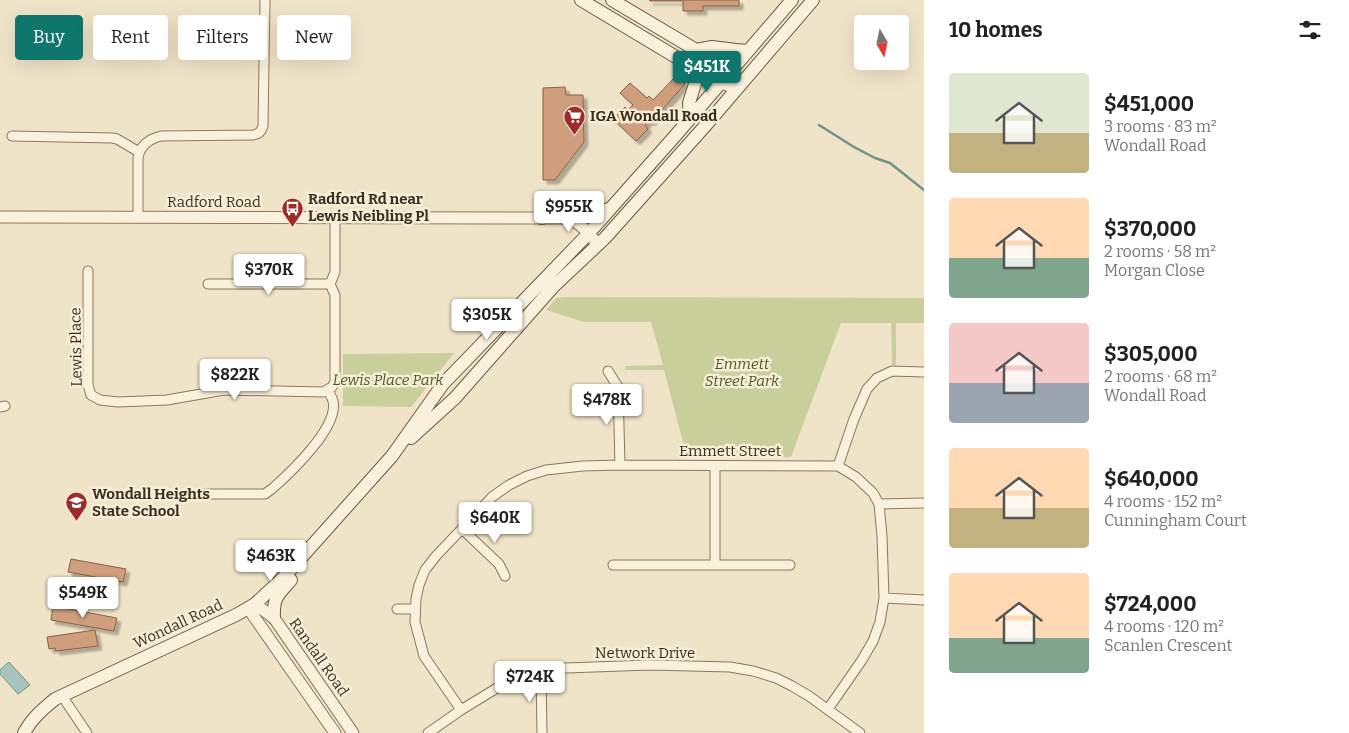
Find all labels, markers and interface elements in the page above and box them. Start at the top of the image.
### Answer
chip: Buy [15,15,83,60]
chip: Rent [93,15,168,60]
chip: Filters [178,15,267,60]
chip: New [277,15,351,60]
north arrow [854,15,909,70]
map controls [854,15,909,70]
icon: filters [1296,16,1324,44]
text: 10 homes [949,17,1043,43]
pin: $451K [672,51,742,93]
text: $451K [684,57,730,76]
text: $451,000 [1104,91,1194,117]
icon: home [989,93,1049,153]
supermarket icon: IGA Wondall Road [562,104,586,135]
place label: IGA Wondall Road [590,107,717,125]
text: 3 rooms · 83 m² [1104,117,1217,136]
text: Wondall Road [1104,136,1207,155]
place label: Radford Rd near Lewis Neibling Pl [308,190,429,225]
pin: $955K [534,190,604,233]
street label: Radford Road [167,193,261,211]
bus stop icon: Radford Rd near Lewis Neibling Pl [280,196,304,227]
text: $955K [545,197,593,216]
text: $370,000 [1104,216,1196,242]
icon: home [989,218,1049,278]
text: 2 rooms · 58 m² [1104,242,1216,261]
pin: $370K [234,254,304,296]
text: $370K [245,260,293,279]
text: Morgan Close [1104,261,1205,280]
pin: $305K [452,298,522,341]
text: $305K [462,305,512,324]
street label: Lewis Place [66,307,86,387]
text: $305,000 [1104,341,1198,367]
icon: home [989,343,1049,403]
park label: Emmett Street Park [705,355,780,390]
pin: $822K [200,358,270,401]
text: $822K [211,365,259,384]
text: 2 rooms · 68 m² [1104,367,1217,386]
park label: Lewis Place Park [332,371,444,389]
pin: $478K [572,384,642,426]
text: Wondall Road [1104,386,1207,405]
text: $478K [583,390,631,409]
street label: Emmett Street [679,442,782,460]
text: $640,000 [1104,466,1199,492]
icon: home [989,468,1049,528]
place label: Wondall Heights State School [92,485,210,520]
school or university icon: Wondall Heights State School [64,491,88,522]
text: 4 rooms · 152 m² [1104,492,1222,511]
pin: $640K [460,502,530,544]
text: $640K [470,508,520,527]
text: Cunningham Court [1104,511,1247,530]
pin: $463K [236,540,306,582]
text: $463K [246,546,296,565]
pin: $549K [48,576,118,619]
text: $549K [58,583,108,602]
text: $724,000 [1104,591,1197,617]
icon: home [989,593,1049,653]
street label: Wondall Road [131,595,225,652]
street label: Randall Road [285,615,353,700]
text: 4 rooms · 120 m² [1104,617,1224,636]
text: Scanlen Crescent [1104,636,1232,655]
street label: Network Drive [595,644,695,662]
pin: $724K [495,660,565,703]
text: $724K [506,667,554,686]

